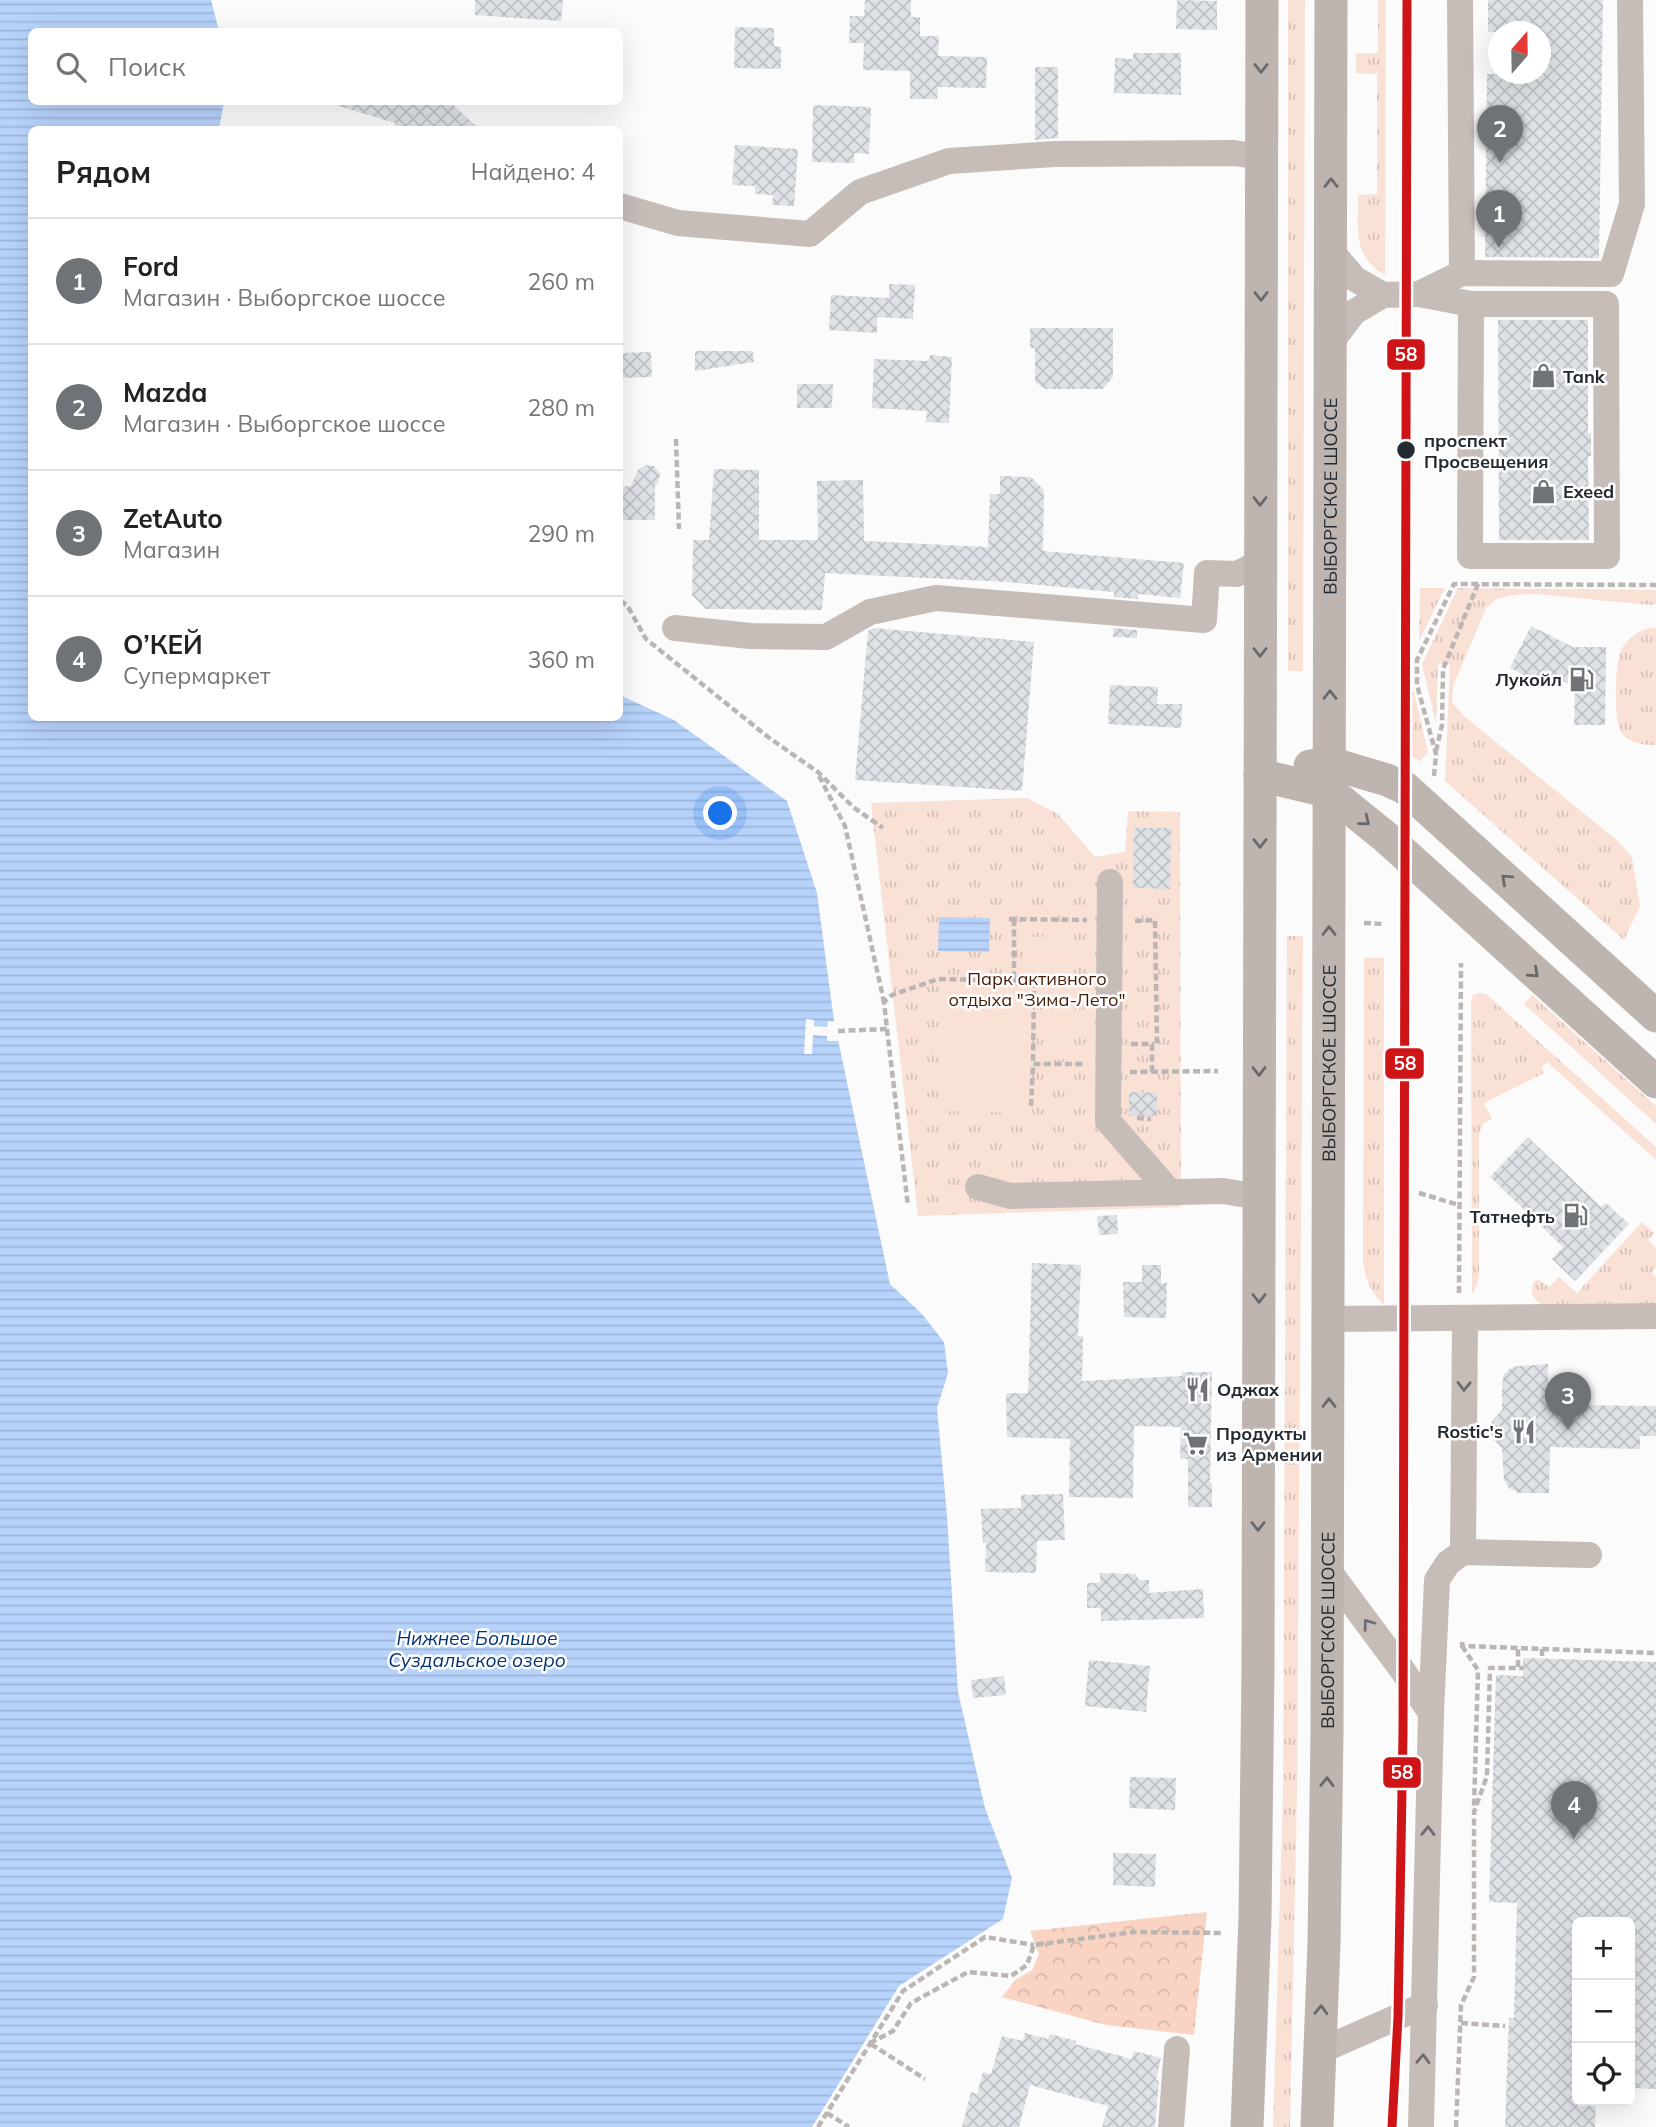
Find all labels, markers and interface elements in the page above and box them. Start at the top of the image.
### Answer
north arrow [1488,21,1551,84]
search box [28,28,623,105]
icon: search [52,48,90,86]
text: Поиск [108,50,186,83]
one-way arrow [1253,63,1269,74]
pin: 2 [1477,105,1523,163]
text: Рядом [56,153,151,191]
text: Найдено: 4 [471,157,595,186]
one-way arrow [1323,177,1339,188]
pin: 1 [1476,190,1522,248]
text: Ford [123,250,179,283]
text: 1 [72,267,86,296]
text: 260 m [527,267,595,296]
text: Магазин · Выборгское шоссе [123,283,445,312]
one-way arrow [1253,291,1269,301]
line badge: 58 [1386,338,1426,371]
text: 58 [1395,342,1417,366]
shop icon: Tank [1529,362,1557,390]
place label: Tank [1563,365,1606,388]
text: Mazda [123,376,207,409]
text: 2 [72,393,86,422]
text: 280 m [527,393,595,422]
street label: ВЫБОРГСКОЕ ШОССЕ [1318,398,1342,595]
text: Магазин · Выборгское шоссе [123,409,445,438]
place label: проспект Просвещения [1424,429,1549,473]
marker: проспект Просвещения [1395,439,1417,461]
shop icon: Exeed [1529,477,1557,505]
place label: Exeed [1563,480,1614,503]
one-way arrow [1252,496,1268,507]
text: ZetAuto [123,502,223,535]
text: 3 [72,519,86,548]
text: 290 m [527,519,595,548]
text: Магазин [123,535,220,564]
text: О’КЕЙ [123,628,203,661]
text: 4 [72,645,86,674]
text: 360 m [527,645,595,674]
one-way arrow [1252,647,1268,657]
text: Супермаркет [123,661,270,690]
fuel station icon: Лукойл [1568,665,1596,693]
place label: Лукойл [1495,668,1562,691]
one-way arrow [1322,689,1338,699]
your location [703,796,737,830]
one-way arrow [1357,812,1370,825]
one-way arrow [1252,838,1268,849]
one-way arrow [1501,874,1514,887]
one-way arrow [1321,925,1337,936]
one-way arrow [1526,964,1539,977]
street label: ВЫБОРГСКОЕ ШОССЕ [1317,965,1340,1162]
park label: Парк активного отдыха "Зима-Лето" [949,967,1125,1011]
line badge: 58 [1384,1047,1425,1080]
text: 58 [1394,1051,1416,1075]
one-way arrow [1251,1066,1267,1076]
fuel station icon: Татнефть [1561,1202,1589,1230]
place label: Татнефть [1470,1205,1555,1228]
one-way arrow [1251,1293,1267,1304]
pin: 3 [1545,1372,1591,1430]
restaurant icon: Оджах [1183,1375,1211,1403]
place label: Оджах [1217,1378,1280,1401]
one-way arrow [1456,1381,1472,1392]
one-way arrow [1321,1398,1337,1408]
restaurant icon: Rostic's [1509,1417,1537,1445]
place label: Rostic's [1437,1420,1503,1443]
place label: Продукты из Армении [1216,1422,1322,1466]
supermarket icon: Продукты из Армении [1182,1429,1210,1457]
one-way arrow [1250,1521,1266,1531]
street label: ВЫБОРГСКОЕ ШОССЕ [1316,1532,1339,1729]
one-way arrow [1363,1619,1376,1632]
water label: Нижнее Большое Суздальское озеро [388,1626,566,1672]
line badge: 58 [1382,1756,1422,1789]
text: 58 [1391,1760,1413,1784]
one-way arrow [1319,1777,1335,1787]
pin: 4 [1551,1781,1597,1839]
one-way arrow [1421,1826,1436,1837]
map controls [1572,1917,1635,2106]
button: + [1572,1917,1635,1980]
button: − [1572,1980,1635,2043]
one-way arrow [1314,2004,1329,2015]
button: locate [1572,2043,1635,2106]
one-way arrow [1415,2053,1431,2064]

